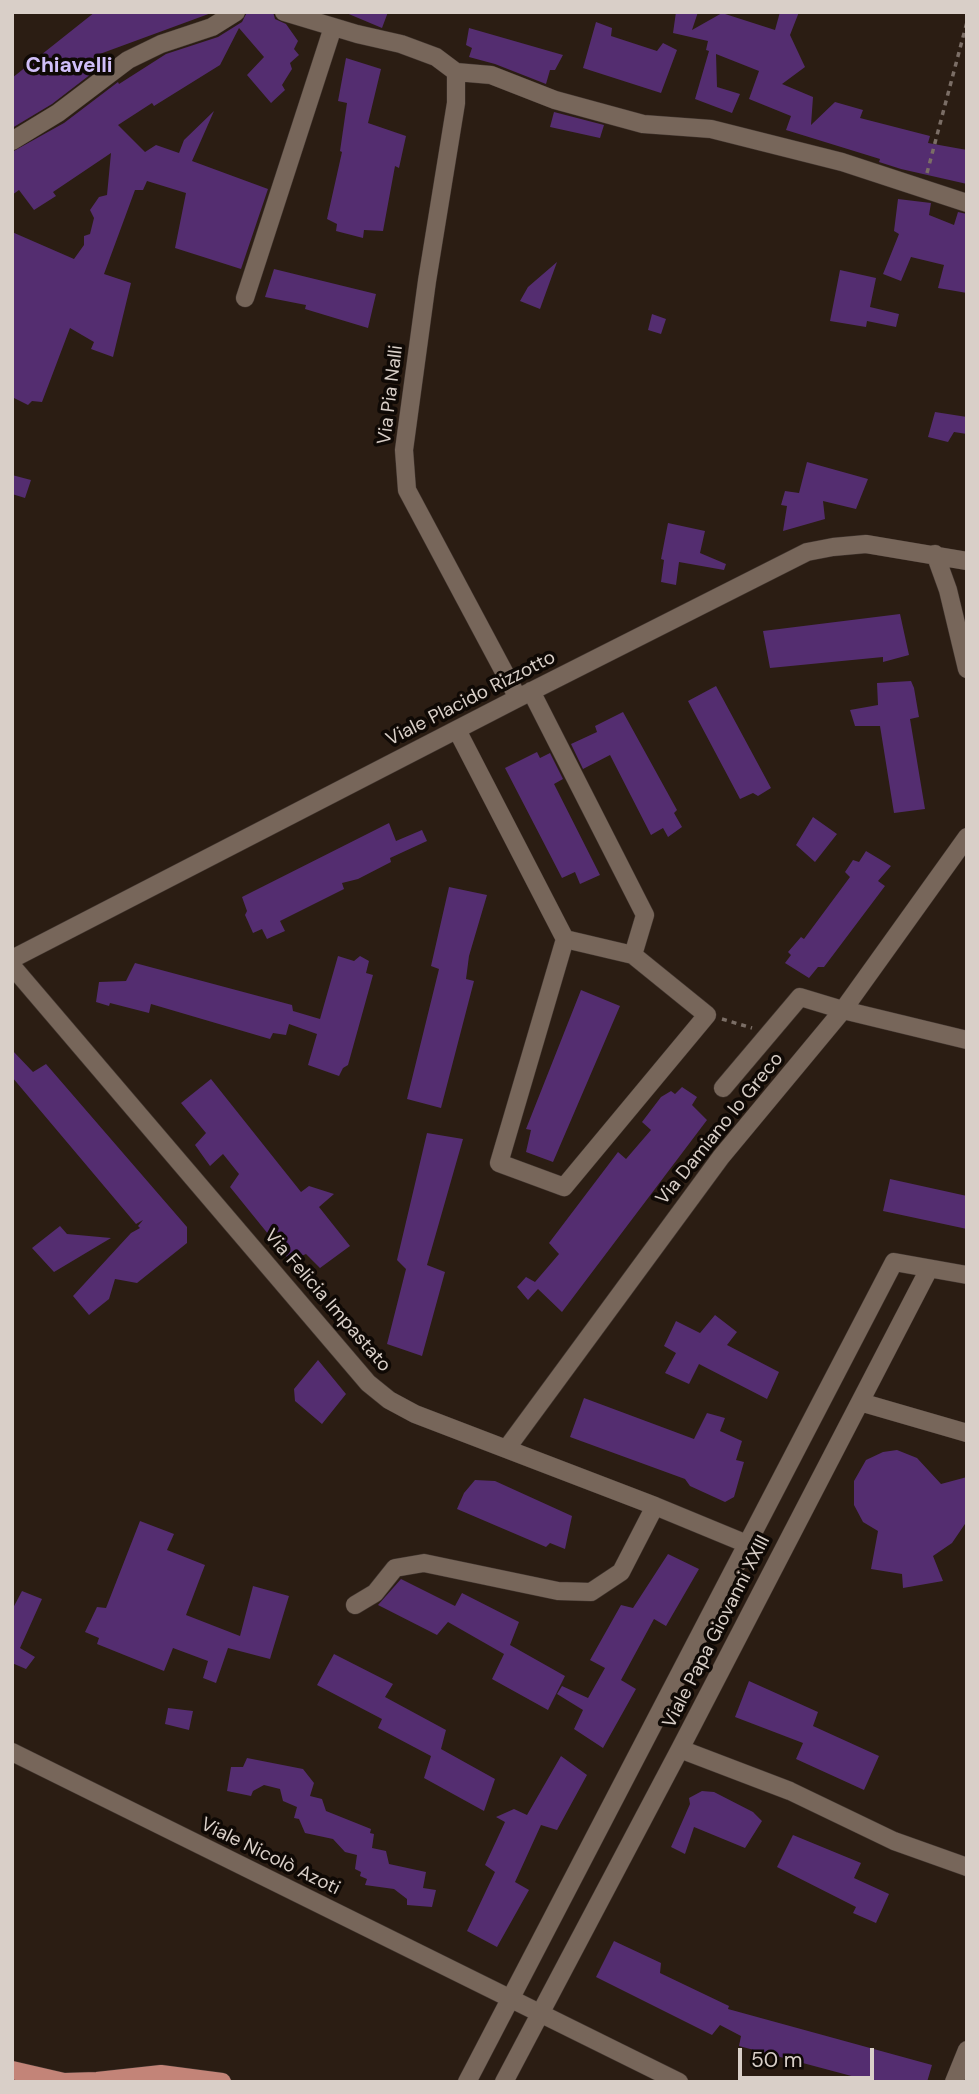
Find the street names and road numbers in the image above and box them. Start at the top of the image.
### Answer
street label: Via Pia Nalli [374,344,408,446]
street label: Viale Placido Rizzotto [383,646,559,752]
street label: Via Damiano lo Greco [651,1048,789,1210]
street label: Via Felicia Impastato [259,1225,395,1377]
street label: Viale Papa Giovanni XXIII [658,1532,776,1732]
street label: Viale Nicolò Azoti [197,1813,343,1901]

